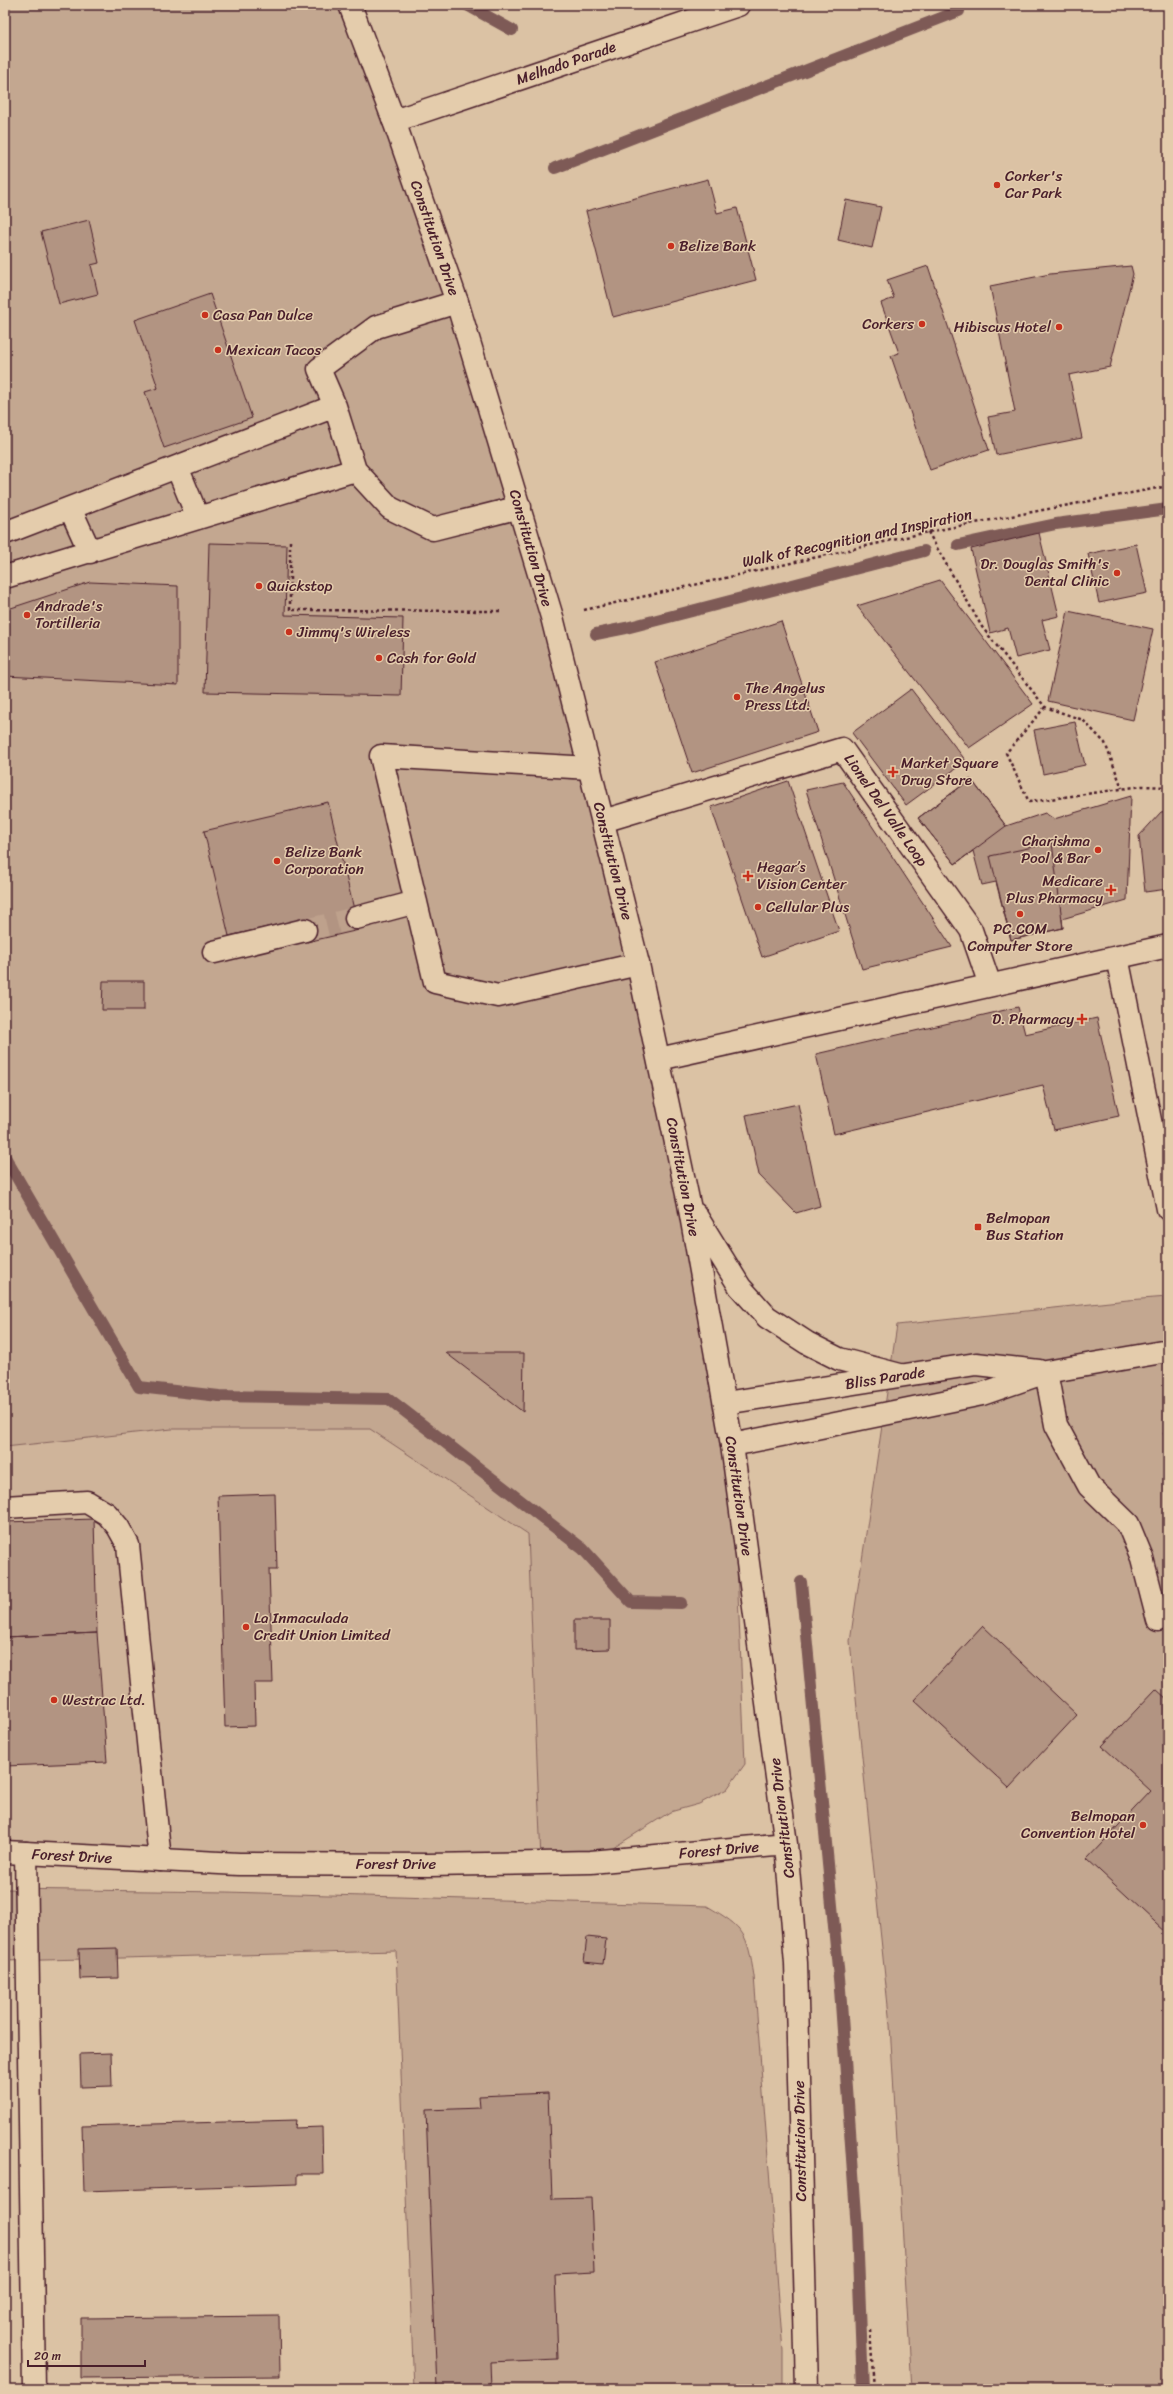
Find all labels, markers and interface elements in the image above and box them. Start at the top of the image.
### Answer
street label: Melhado Parade [512,34,620,92]
place label: Corker's Car Park [1005,163,1063,206]
street label: Constitution Drive [403,177,467,300]
marker: Corker's Car Park [992,180,1002,190]
place label: Belize Bank [679,233,757,259]
marker: Belize Bank [666,241,676,251]
place label: Casa Pan Dulce [213,302,313,328]
marker: Casa Pan Dulce [200,310,210,320]
place label: Corkers [862,311,914,337]
place label: Hibiscus Hotel [954,314,1052,340]
marker: Corkers [917,319,927,329]
marker: Hibiscus Hotel [1054,322,1064,332]
place label: Mexican Tacos [226,337,321,363]
marker: Mexican Tacos [213,345,223,355]
street label: Constitution Drive [502,486,560,610]
street label: Walk of Recognition and Inspiration [740,501,974,575]
place label: Dr. Douglas Smith's Dental Clinic [980,551,1110,594]
marker: Dr. Douglas Smith's Dental Clinic [1112,568,1122,578]
place label: Quickstop [267,573,332,599]
marker: Quickstop [254,581,264,591]
place label: Andrade's Tortilleria [34,593,103,636]
marker: Andrade's Tortilleria [22,610,32,620]
place label: Jimmy's Wireless [296,619,410,645]
marker: Jimmy's Wireless [284,627,294,637]
place label: Cash for Gold [387,645,477,671]
marker: Cash for Gold [374,653,384,663]
place label: The Angelus Press Ltd. [745,675,825,718]
marker: The Angelus Press Ltd. [732,692,742,702]
street label: Lionel Del Valle Loop [837,748,935,872]
place label: Market Square Drug Store [901,750,999,793]
marker: Market Square Drug Store [888,767,898,777]
street label: Constitution Drive [586,799,640,923]
place label: Charishma Pool & Bar [1021,828,1091,871]
place label: Belize Bank Corporation [285,839,364,882]
marker: Charishma Pool & Bar [1093,845,1103,855]
place label: Hegar’s Vision Center [757,854,847,897]
marker: Belize Bank Corporation [272,856,282,866]
place label: Medicare Plus Pharmacy [1006,868,1103,911]
marker: Hegar’s Vision Center [742,870,754,882]
marker: Medicare Plus Pharmacy [1106,885,1116,895]
place label: Cellular Plus [766,894,850,920]
marker: Cellular Plus [753,902,763,912]
marker: PC.COM Computer Store [1015,909,1025,919]
place label: PC.COM Computer Store [967,916,1073,959]
place label: D. Pharmacy [992,1006,1074,1032]
marker: D. Pharmacy [1077,1014,1087,1024]
street label: Constitution Drive [659,1115,707,1239]
place label: Belmopan Bus Station [986,1205,1064,1248]
marker: Belmopan Bus Station [973,1222,983,1232]
street label: Bliss Parade [843,1359,927,1397]
street label: Constitution Drive [718,1434,760,1558]
place label: La Inmaculada Credit Union Limited [254,1605,391,1648]
marker: La Inmaculada Credit Union Limited [241,1622,251,1632]
place label: Westrac Ltd. [62,1687,146,1713]
marker: Westrac Ltd. [49,1695,59,1705]
street label: Constitution Drive [762,1756,802,1880]
place label: Belmopan Convention Hotel [1021,1803,1136,1846]
marker: Belmopan Convention Hotel [1138,1820,1148,1830]
street label: Forest Drive [678,1834,760,1866]
street label: Forest Drive [31,1841,113,1871]
street label: Forest Drive [356,1851,437,1877]
street label: Constitution Drive [786,2080,814,2202]
scale bar [28,2342,145,2368]
text: 20 m [34,2345,61,2367]

